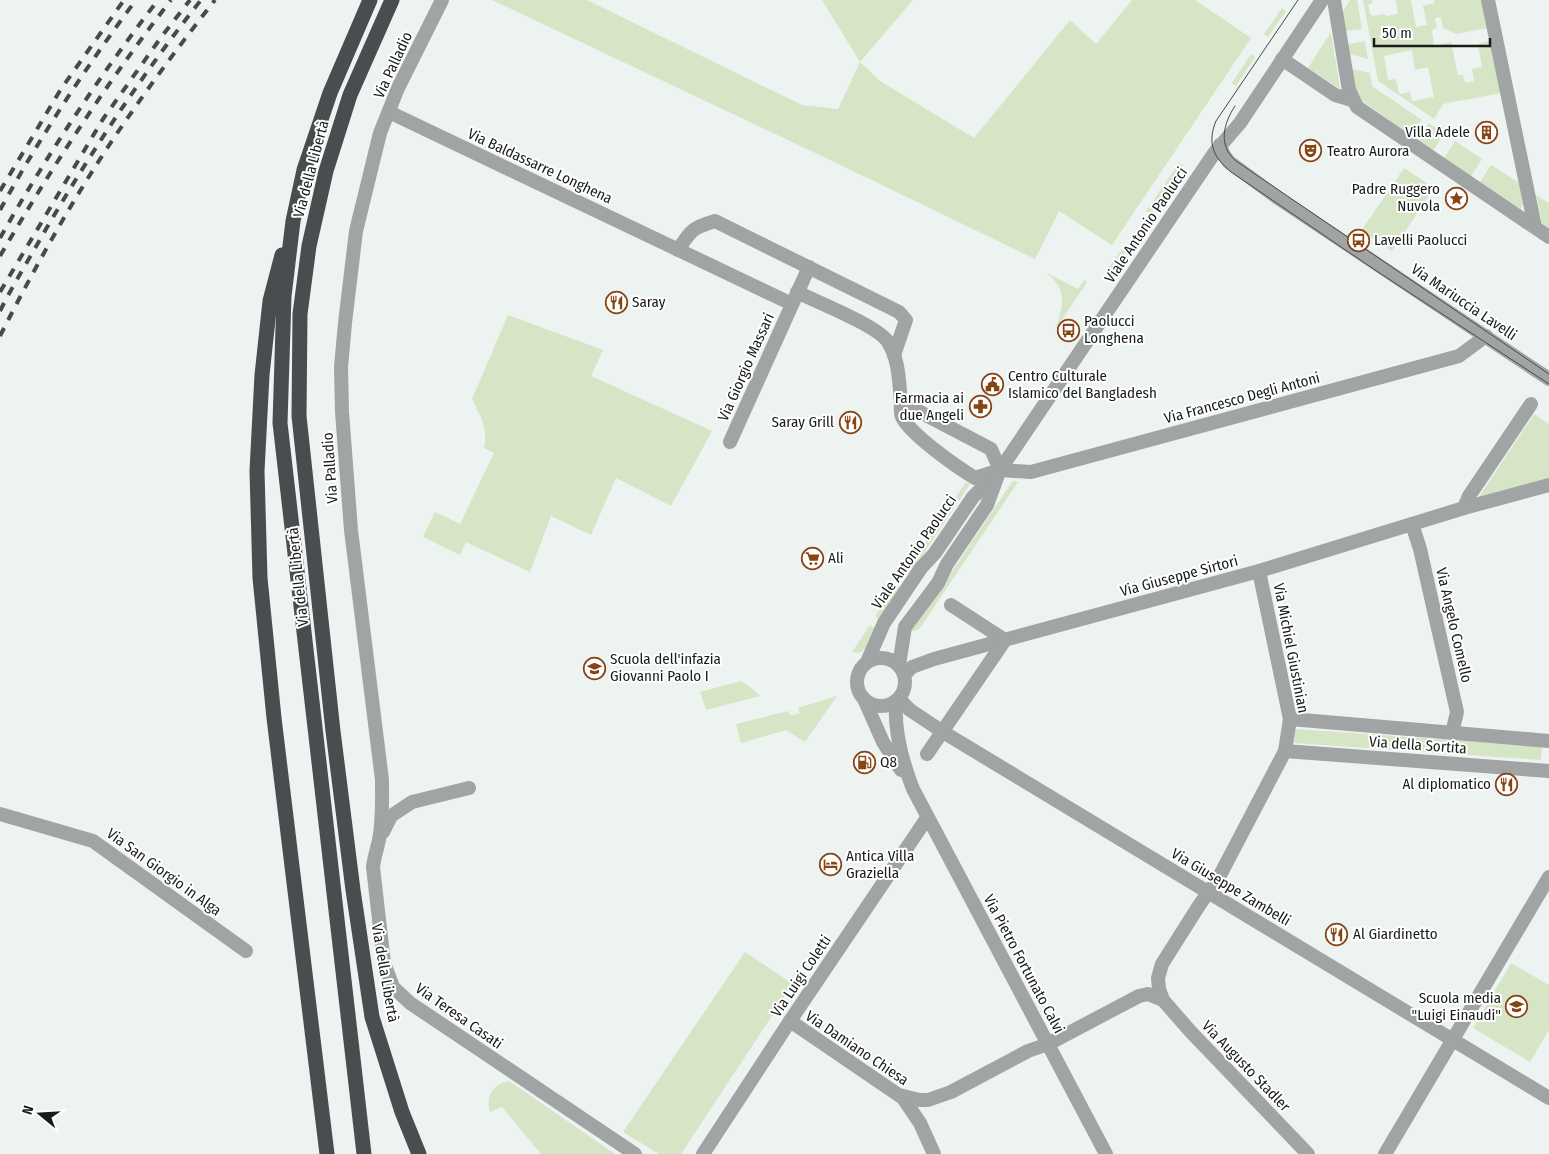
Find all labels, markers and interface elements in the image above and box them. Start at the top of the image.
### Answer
scale bar [1374,15,1490,47]
text: 50 m [1382,24,1412,42]
street label: Via Palladio [370,29,416,101]
street label: Via della Libertà [289,119,333,219]
building icon: Villa Adele [1474,120,1498,144]
place label: Villa Adele [1405,123,1470,141]
street label: Via Baldassarre Longhena [465,125,615,207]
theatre icon: Teatro Aurora [1299,139,1323,163]
place label: Teatro Aurora [1327,142,1409,160]
street label: Viale Antonio Paolucci [1101,164,1191,286]
place label: Padre Ruggero Nuvola [1352,180,1440,215]
place icon: Padre Ruggero Nuvola [1444,186,1468,210]
bus stop icon: Lavelli Paolucci [1346,228,1370,252]
place label: Lavelli Paolucci [1374,231,1467,249]
street label: Via Mariuccia Lavelli [1408,260,1520,344]
restaurant icon: Saray [604,290,628,314]
place label: Saray [632,293,666,311]
street label: Via Giorgio Massari [714,310,778,424]
place label: Paolucci Longhena [1084,312,1144,347]
bus stop icon: Paolucci Longhena [1056,318,1080,342]
place label: Centro Culturale Islamico del Bangladesh [1008,367,1157,402]
street label: Via Francesco Degli Antoni [1162,369,1322,427]
public building icon: Centro Culturale Islamico del Bangladesh [980,373,1004,397]
place label: Farmacia ai due Angeli [895,389,964,424]
pharmacy icon: Farmacia ai due Angeli [968,395,992,419]
restaurant icon: Saray Grill [838,410,862,434]
place label: Saray Grill [772,413,834,431]
street label: Via Palladio [319,432,341,504]
street label: Viale Antonio Paolucci [868,491,960,613]
street label: Via della Libertà [284,526,312,628]
supermarket icon: Ali [800,546,824,570]
place label: Ali [828,549,844,567]
street label: Via Giuseppe Sirtori [1118,552,1240,600]
street label: Via Angelo Comello [1432,566,1476,684]
street label: Via Michiel Giustinian [1270,581,1312,715]
place label: Scuola dell'infazia Giovanni Paolo I [610,650,721,685]
school or university icon: Scuola dell'infazia Giovanni Paolo I [582,656,606,680]
street label: Via della Sortita [1369,733,1467,757]
fuel station icon: Q8 [852,750,876,774]
place label: Q8 [880,753,897,771]
restaurant icon: Al diplomatico [1495,772,1519,796]
place label: Al diplomatico [1402,775,1491,793]
street label: Via San Giorgio in Alga [103,824,225,920]
street label: Via Giuseppe Zambelli [1168,844,1294,930]
place label: Antica Villa Graziella [846,847,914,882]
hotel icon: Antica Villa Graziella [818,853,842,877]
street label: Via Pietro Fortunato Calvi [980,891,1068,1037]
street label: Via della Libertà [367,922,403,1024]
restaurant icon: Al Giardinetto [1325,922,1349,946]
place label: Al Giardinetto [1353,925,1438,943]
street label: Via Luigi Coletti [767,932,835,1020]
street label: Via Teresa Casati [412,979,506,1053]
place label: Scuola media "Luigi Einaudi" [1412,989,1501,1024]
school or university icon: Scuola media "Luigi Einaudi" [1505,995,1529,1019]
street label: Via Damiano Chiesa [802,1007,912,1089]
street label: Via Augusto Stadler [1198,1017,1294,1116]
north arrow [15,1089,65,1139]
text: N [19,1104,37,1117]

